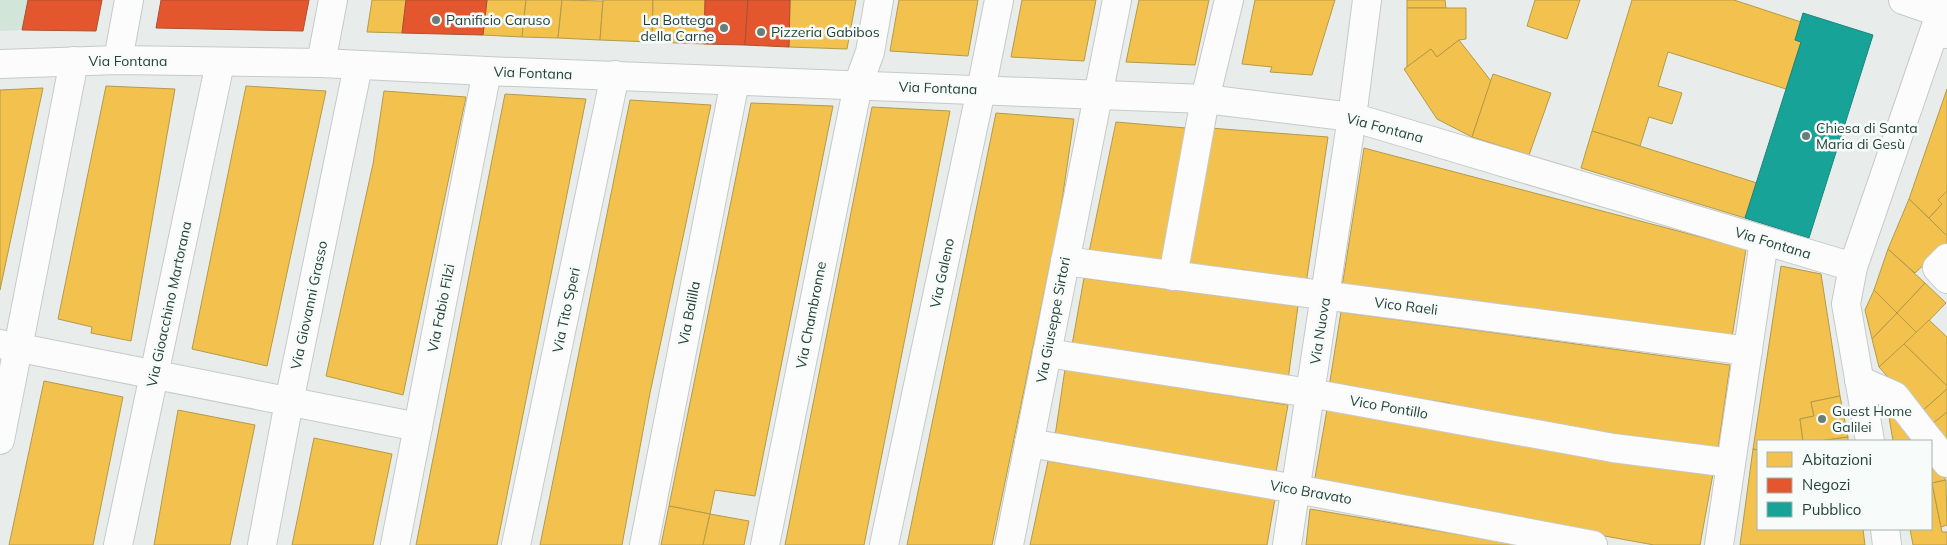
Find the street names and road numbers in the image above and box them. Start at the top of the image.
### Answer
street label: Via Fontana [89,52,167,70]
street label: Via Fontana [493,63,573,83]
street label: Via Fontana [898,78,978,98]
street label: Via Fontana [1345,109,1425,147]
street label: Via Gioacchino Martorana [143,220,195,388]
street label: Via Fontana [1733,223,1813,263]
street label: Via Galeno [926,236,958,310]
street label: Via Giovanni Grasso [287,239,331,371]
street label: Via Giuseppe Sirtori [1032,255,1074,385]
street label: Via Chambronne [792,260,830,370]
street label: Via Fabio Filzi [424,262,458,354]
street label: Via Tito Speri [548,266,584,354]
street label: Via Balilla [674,279,704,347]
street label: Vico Raeli [1373,293,1439,319]
street label: Via Nuova [1306,296,1334,366]
street label: Vico Pontillo [1348,391,1430,423]
street label: Vico Bravato [1269,476,1353,508]

